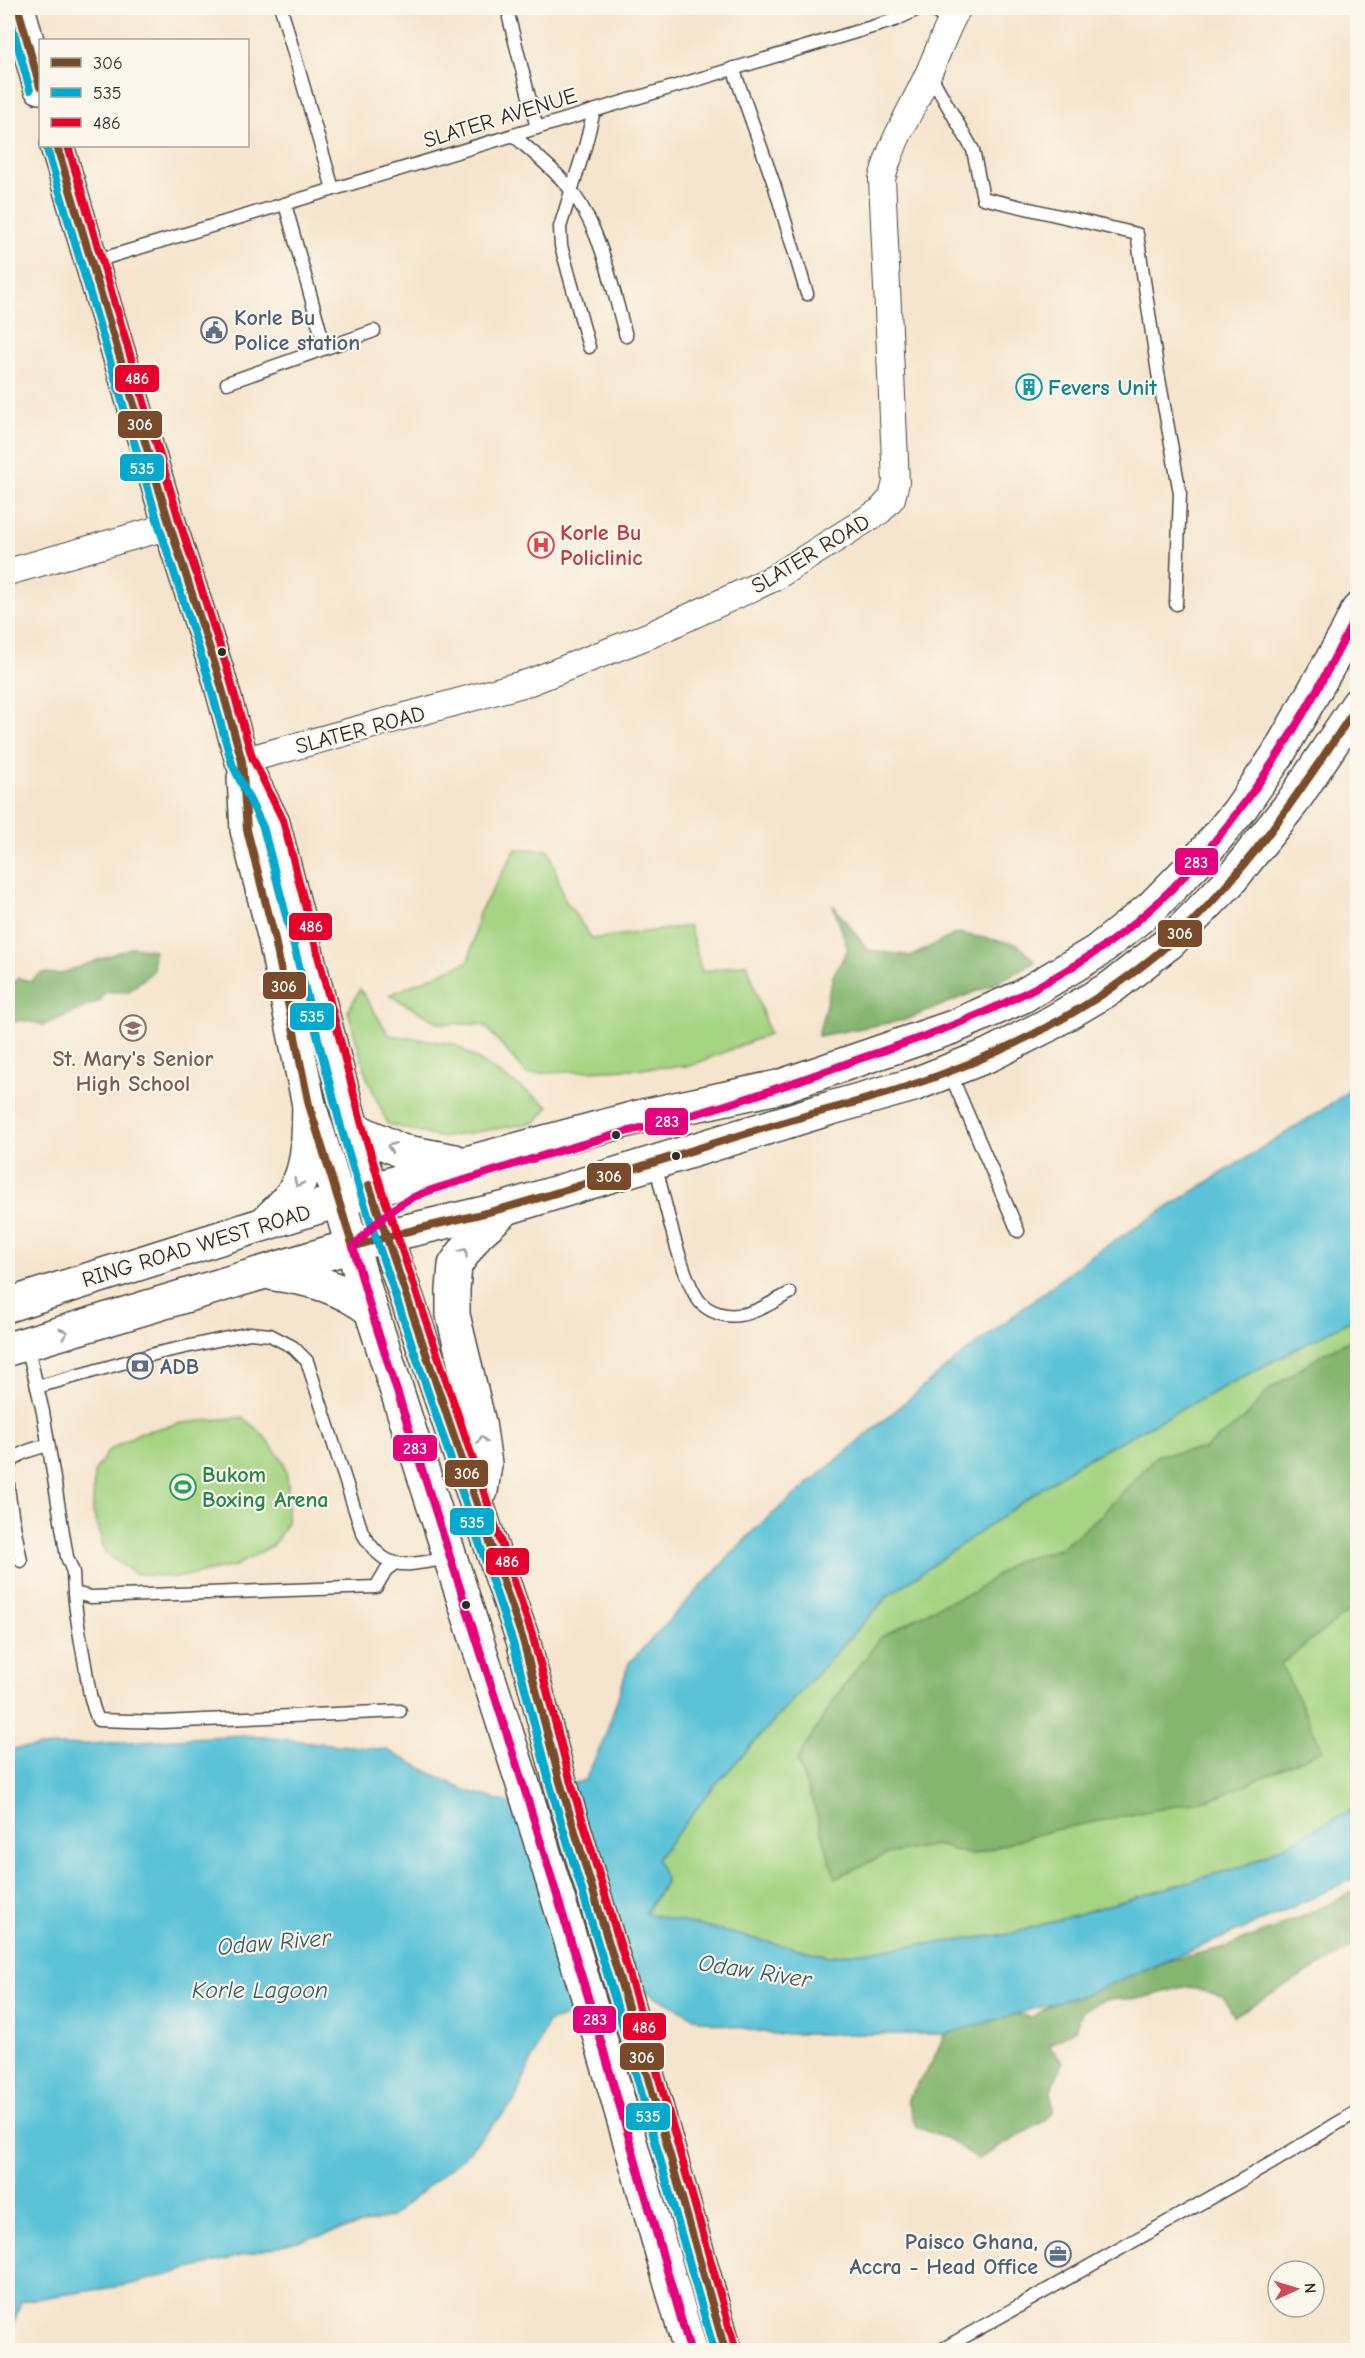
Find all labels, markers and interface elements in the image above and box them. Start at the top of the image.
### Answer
legend [39,39,249,147]
text: 306 [93,53,123,74]
street label: SLATER AVENUE [420,82,580,154]
text: 535 [93,83,122,104]
text: 486 [93,113,121,134]
place label: Korle Bu Police station [234,305,360,356]
public building icon: Korle Bu Police station [199,315,229,345]
line badge: 486 [114,364,160,393]
text: 486 [125,370,149,388]
building icon: Fevers Unit [1014,372,1044,402]
place label: Fevers Unit [1048,375,1157,401]
line badge: 306 [117,410,163,439]
text: 306 [127,416,153,434]
line badge: 535 [119,453,165,482]
text: 535 [130,460,154,478]
street label: SLATER ROAD [747,508,874,599]
place label: Korle Bu Policlinic [560,520,643,571]
hospital icon: Korle Bu Policlinic [526,530,556,560]
unlabelled marker [216,646,228,658]
street label: SLATER ROAD [292,700,428,760]
line badge: 283 [1174,847,1219,876]
text: 283 [1184,854,1208,872]
line badge: 486 [288,912,333,941]
text: 486 [299,918,323,936]
line badge: 306 [1157,919,1203,948]
text: 306 [1167,925,1193,943]
line badge: 306 [262,971,307,1000]
text: 306 [271,978,297,996]
line badge: 535 [289,1002,335,1031]
text: 535 [300,1008,324,1026]
school or university icon: St. Mary's Senior High School [118,1013,148,1043]
place label: St. Mary's Senior High School [53,1046,214,1097]
line badge: 283 [644,1107,689,1136]
text: 283 [655,1113,679,1131]
unlabelled marker [610,1129,622,1141]
one-way arrow [386,1142,397,1154]
unlabelled marker [670,1150,682,1162]
line badge: 306 [586,1162,632,1191]
text: 306 [596,1168,622,1186]
one-way arrow [293,1176,305,1187]
street label: RING ROAD WEST ROAD [79,1199,314,1293]
one-way arrow [457,1247,468,1258]
one-way arrow [58,1328,68,1340]
bank icon: ADB [125,1351,155,1381]
place label: ADB [160,1354,199,1380]
line badge: 283 [392,1434,438,1462]
one-way arrow [476,1436,488,1445]
text: 283 [403,1440,427,1458]
line badge: 306 [444,1459,489,1488]
place label: Bukom Boxing Arena [202,1462,329,1513]
text: 306 [454,1465,480,1483]
sports icon: Bukom Boxing Arena [168,1472,198,1502]
line badge: 535 [449,1507,495,1536]
text: 535 [460,1514,484,1532]
line badge: 486 [485,1547,530,1576]
text: 486 [495,1553,519,1571]
unlabelled marker [460,1599,472,1611]
water label: Odaw River [216,1923,333,1961]
water label: Odaw River [697,1948,815,1994]
water label: Korle Lagoon [192,1976,328,2004]
line badge: 283 [572,2005,617,2034]
text: 283 [583,2011,607,2029]
line badge: 486 [622,2012,667,2041]
text: 486 [632,2019,656,2037]
line badge: 306 [619,2042,665,2071]
text: 306 [629,2049,655,2067]
line badge: 535 [625,2102,671,2131]
text: 535 [636,2108,660,2126]
place label: Paisco Ghana, Accra - Head Office [849,2229,1038,2280]
office icon: Paisco Ghana, Accra - Head Office [1043,2239,1073,2269]
north arrow [1266,2259,1326,2319]
text: N [1301,2282,1319,2294]

